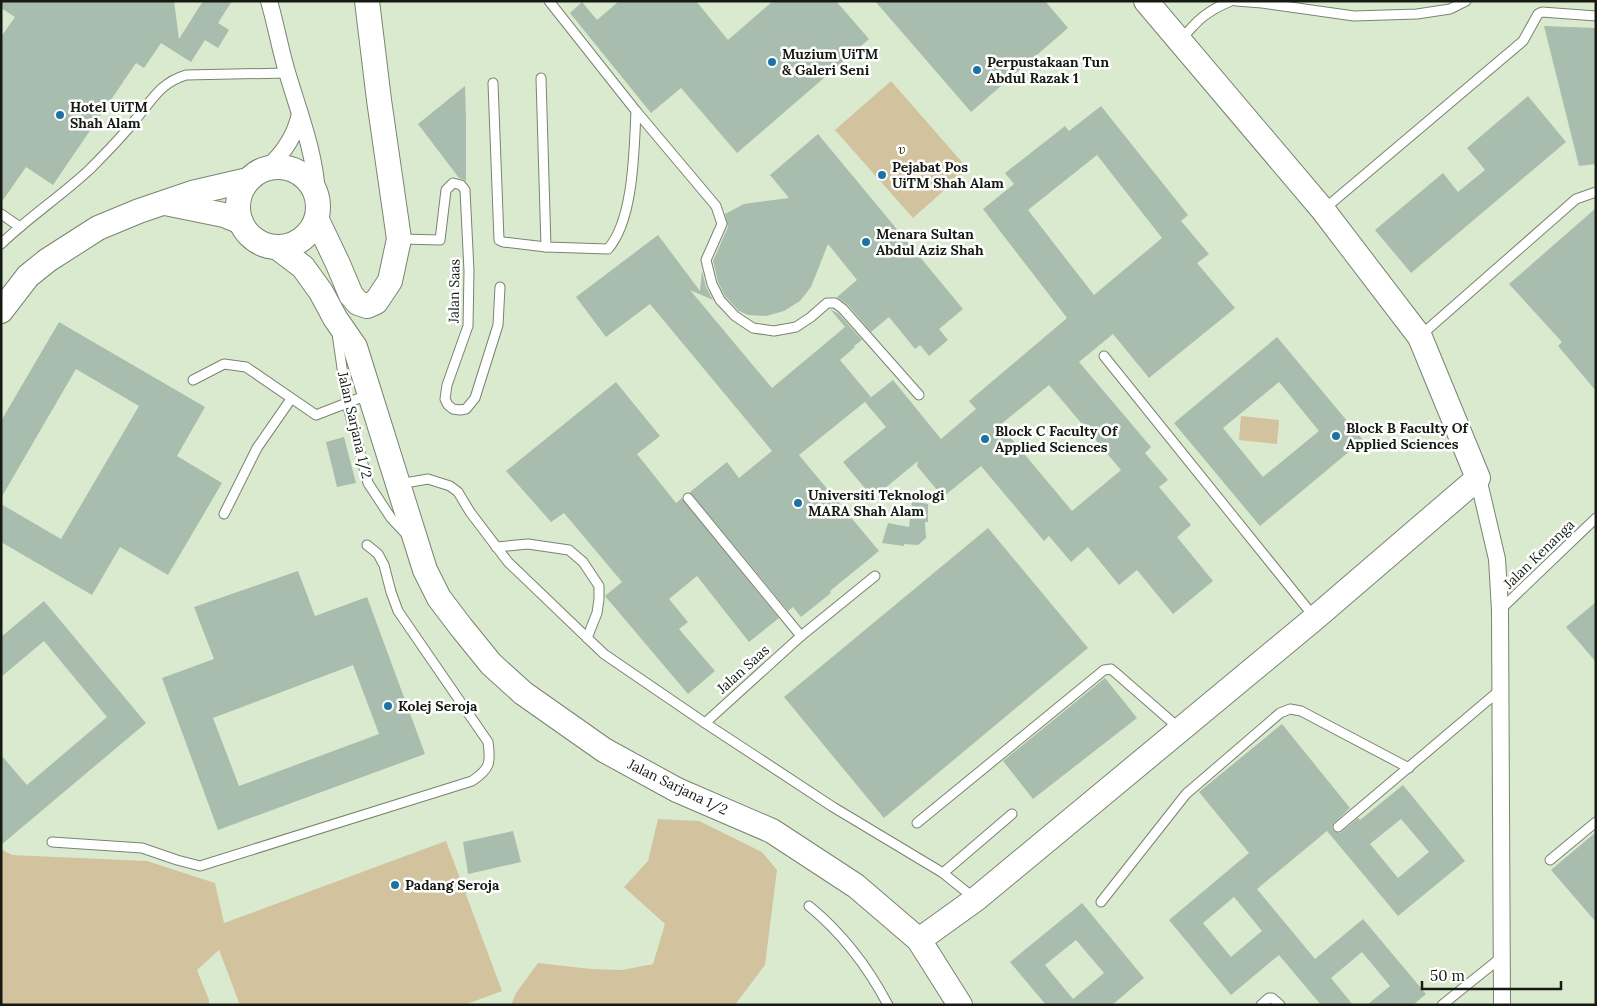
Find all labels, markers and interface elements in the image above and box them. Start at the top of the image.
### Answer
place label: Muzium UiTM & Galeri Seni [782,45,879,79]
place label: Perpustakaan Tun Abdul Razak 1 [987,53,1109,87]
marker: Muzium UiTM & Galeri Seni [766,56,778,68]
marker: Perpustakaan Tun Abdul Razak 1 [971,64,983,76]
place label: Hotel UiTM Shah Alam [70,98,148,132]
marker: Hotel UiTM Shah Alam [54,109,66,121]
park label: v [898,140,906,158]
place label: Pejabat Pos UiTM Shah Alam [892,158,1004,192]
marker: Pejabat Pos UiTM Shah Alam [876,169,888,181]
place label: Menara Sultan Abdul Aziz Shah [876,225,984,259]
marker: Menara Sultan Abdul Aziz Shah [860,236,872,248]
street label: Jalan Saas [444,259,464,324]
street label: Jalan Sarjana 1/2 [334,369,376,480]
place label: Block B Faculty Of Applied Sciences [1346,419,1469,453]
place label: Block C Faculty Of Applied Sciences [995,422,1118,456]
marker: Block B Faculty Of Applied Sciences [1330,430,1342,442]
marker: Block C Faculty Of Applied Sciences [979,433,991,445]
place label: Universiti Teknologi MARA Shah Alam [808,486,945,520]
marker: Universiti Teknologi MARA Shah Alam [792,497,804,509]
street label: Jalan Kenanga [1499,516,1578,593]
street label: Jalan Saas [712,641,773,698]
place label: Kolej Seroja [398,697,478,715]
marker: Kolej Seroja [382,700,394,712]
street label: Jalan Sarjana 1/2 [624,755,731,819]
place label: Padang Seroja [405,876,500,894]
marker: Padang Seroja [389,879,401,891]
scale bar [1422,958,1561,990]
text: 50 m [1430,966,1465,985]

